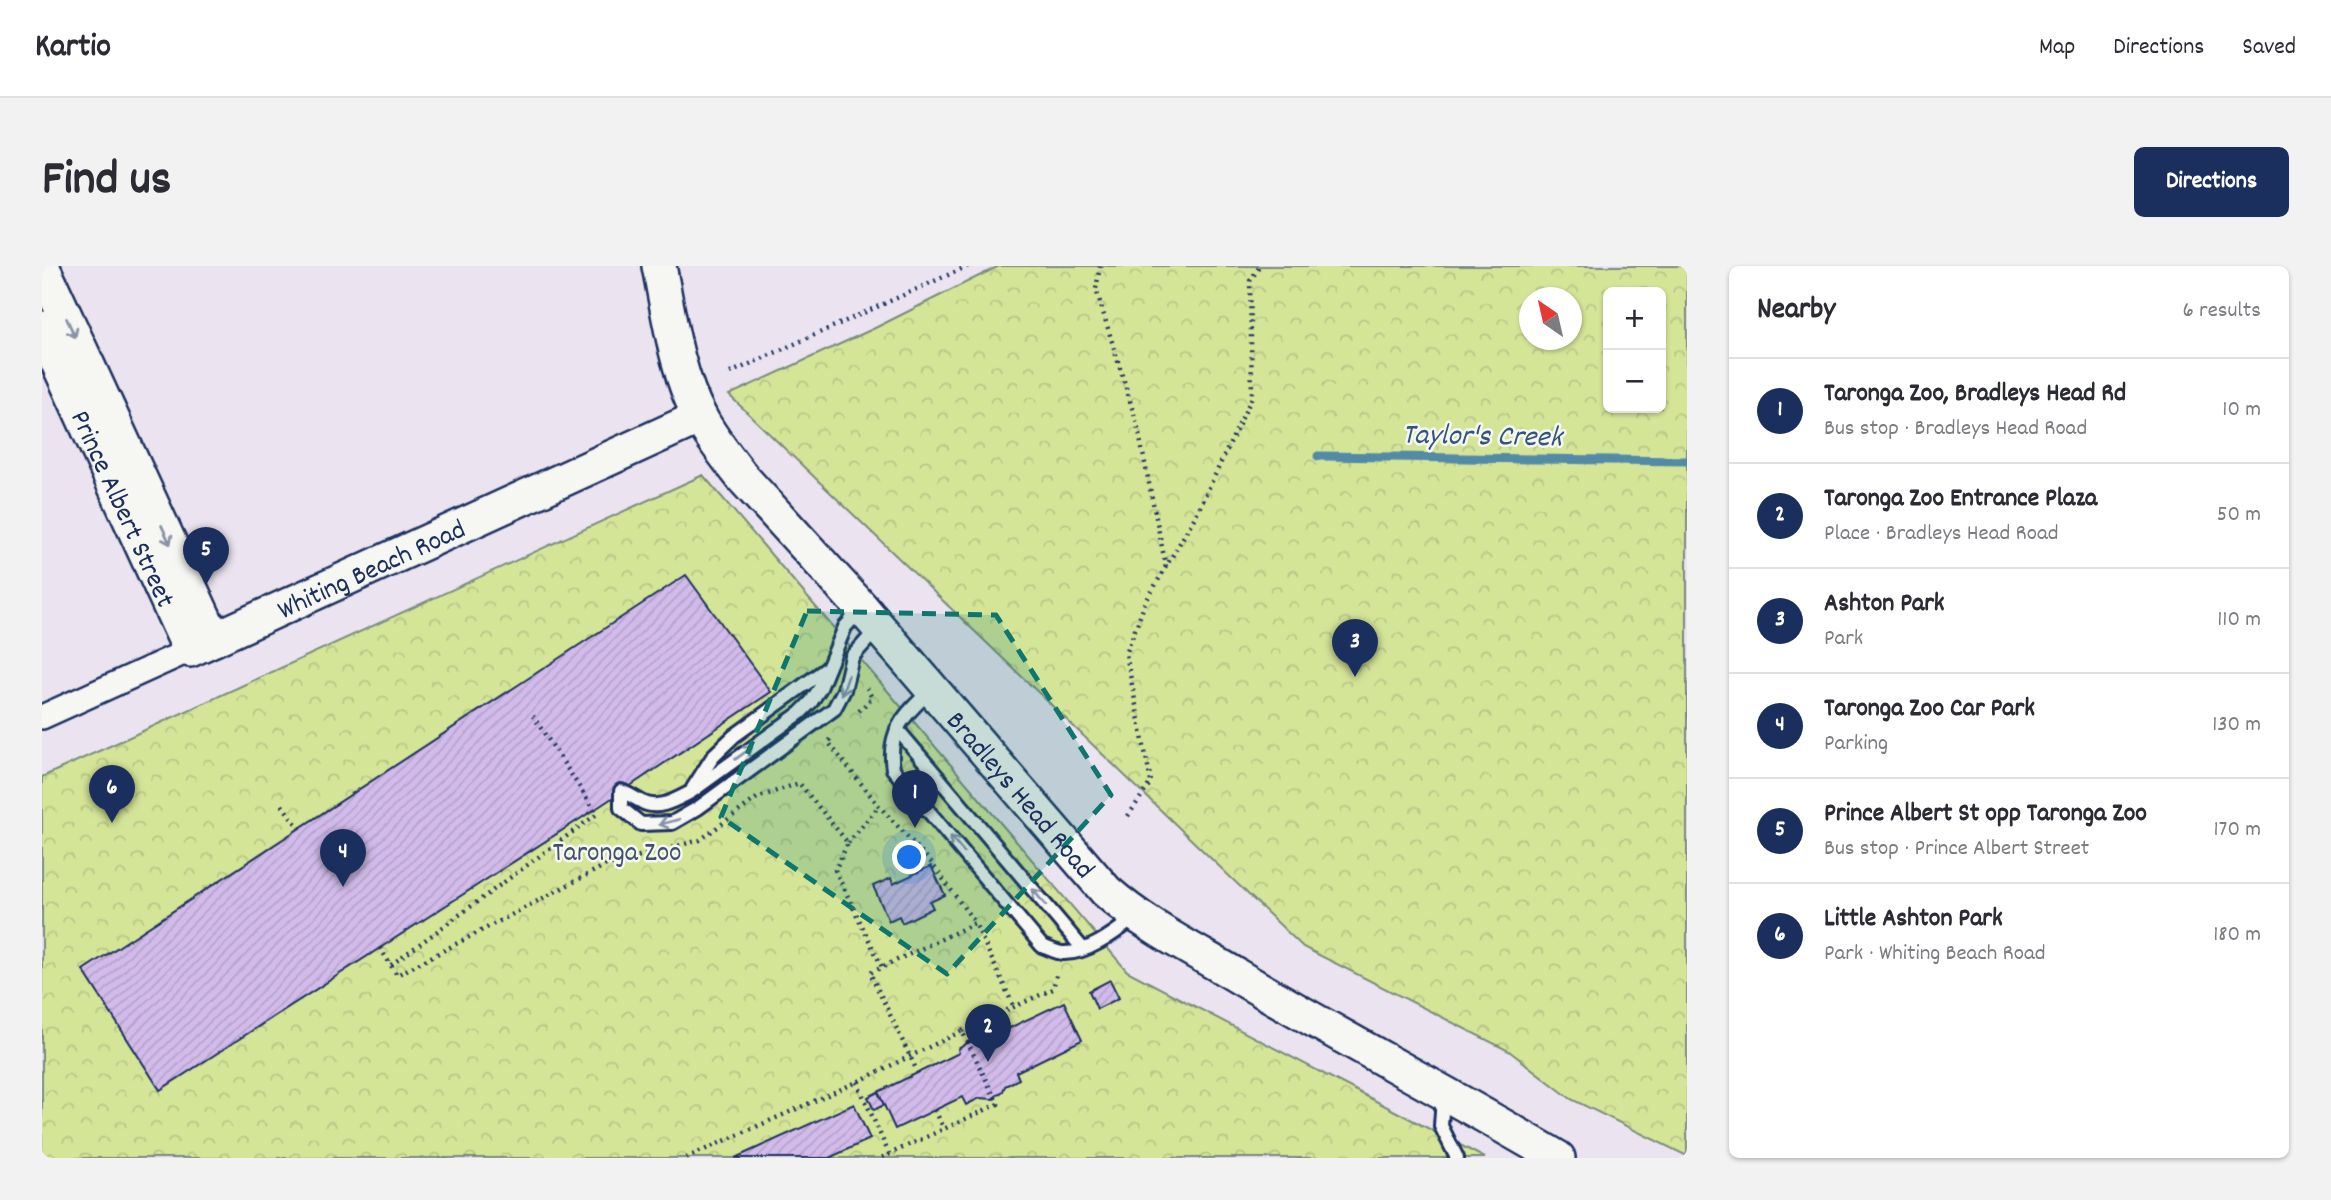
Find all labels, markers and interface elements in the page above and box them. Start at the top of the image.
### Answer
text: Kartio [35,25,111,72]
text: Map [2039,31,2075,65]
text: Directions [2113,31,2204,65]
text: Saved [2242,31,2296,65]
text: Find us [42,147,171,217]
button: Directions [2134,147,2289,217]
north arrow [1519,287,1582,350]
map controls [1603,287,1666,413]
button: + [1603,287,1666,350]
text: Nearby [1757,290,1835,333]
text: 6 results [2183,295,2261,328]
one-way arrow [65,317,78,338]
button: − [1603,350,1666,413]
text: Taronga Zoo, Bradleys Head Rd [1824,376,2126,413]
text: 1 [1777,394,1783,427]
text: 10 m [2222,394,2261,427]
street label: Prince Albert Street [58,405,183,615]
text: Bus stop · Bradleys Head Road [1824,413,2087,446]
water label: Taylor's Creek [1402,416,1565,461]
text: Taronga Zoo Entrance Plaza [1824,481,2097,518]
text: 2 [1775,499,1785,532]
text: 50 m [2217,499,2261,532]
street label: Whiting Beach Road [272,512,473,632]
text: Place · Bradleys Head Road [1824,518,2059,551]
one-way arrow [160,524,173,545]
pin: 5 [183,527,229,585]
text: Ashton Park [1824,586,1944,623]
text: 3 [1775,604,1785,637]
text: 110 m [2217,604,2261,637]
pin: 3 [1332,619,1378,677]
text: Park [1824,623,1863,656]
one-way arrow [838,673,850,695]
text: Taronga Zoo Car Park [1824,691,2035,728]
street label: Bradleys Head Road [934,704,1102,889]
text: 4 [1775,709,1785,742]
text: 130 m [2212,709,2261,742]
text: Parking [1824,728,1888,761]
one-way arrow [734,746,753,761]
pin: 6 [89,765,135,823]
pin: 1 [892,770,938,828]
text: Prince Albert St opp Taronga Zoo [1824,796,2147,833]
text: 5 [1775,814,1785,847]
text: 170 m [2214,814,2261,847]
one-way arrow [658,816,681,829]
pin: 4 [320,829,366,887]
text: Bus stop · Prince Albert Street [1824,833,2089,866]
park label: Taronga Zoo [552,835,682,875]
one-way arrow [949,835,965,853]
your location [892,840,926,874]
one-way arrow [1031,889,1047,907]
text: Little Ashton Park [1824,901,2003,938]
text: 6 [1774,919,1786,952]
text: 180 m [2213,919,2261,952]
text: Park · Whiting Beach Road [1824,938,2045,971]
pin: 2 [965,1004,1011,1062]

